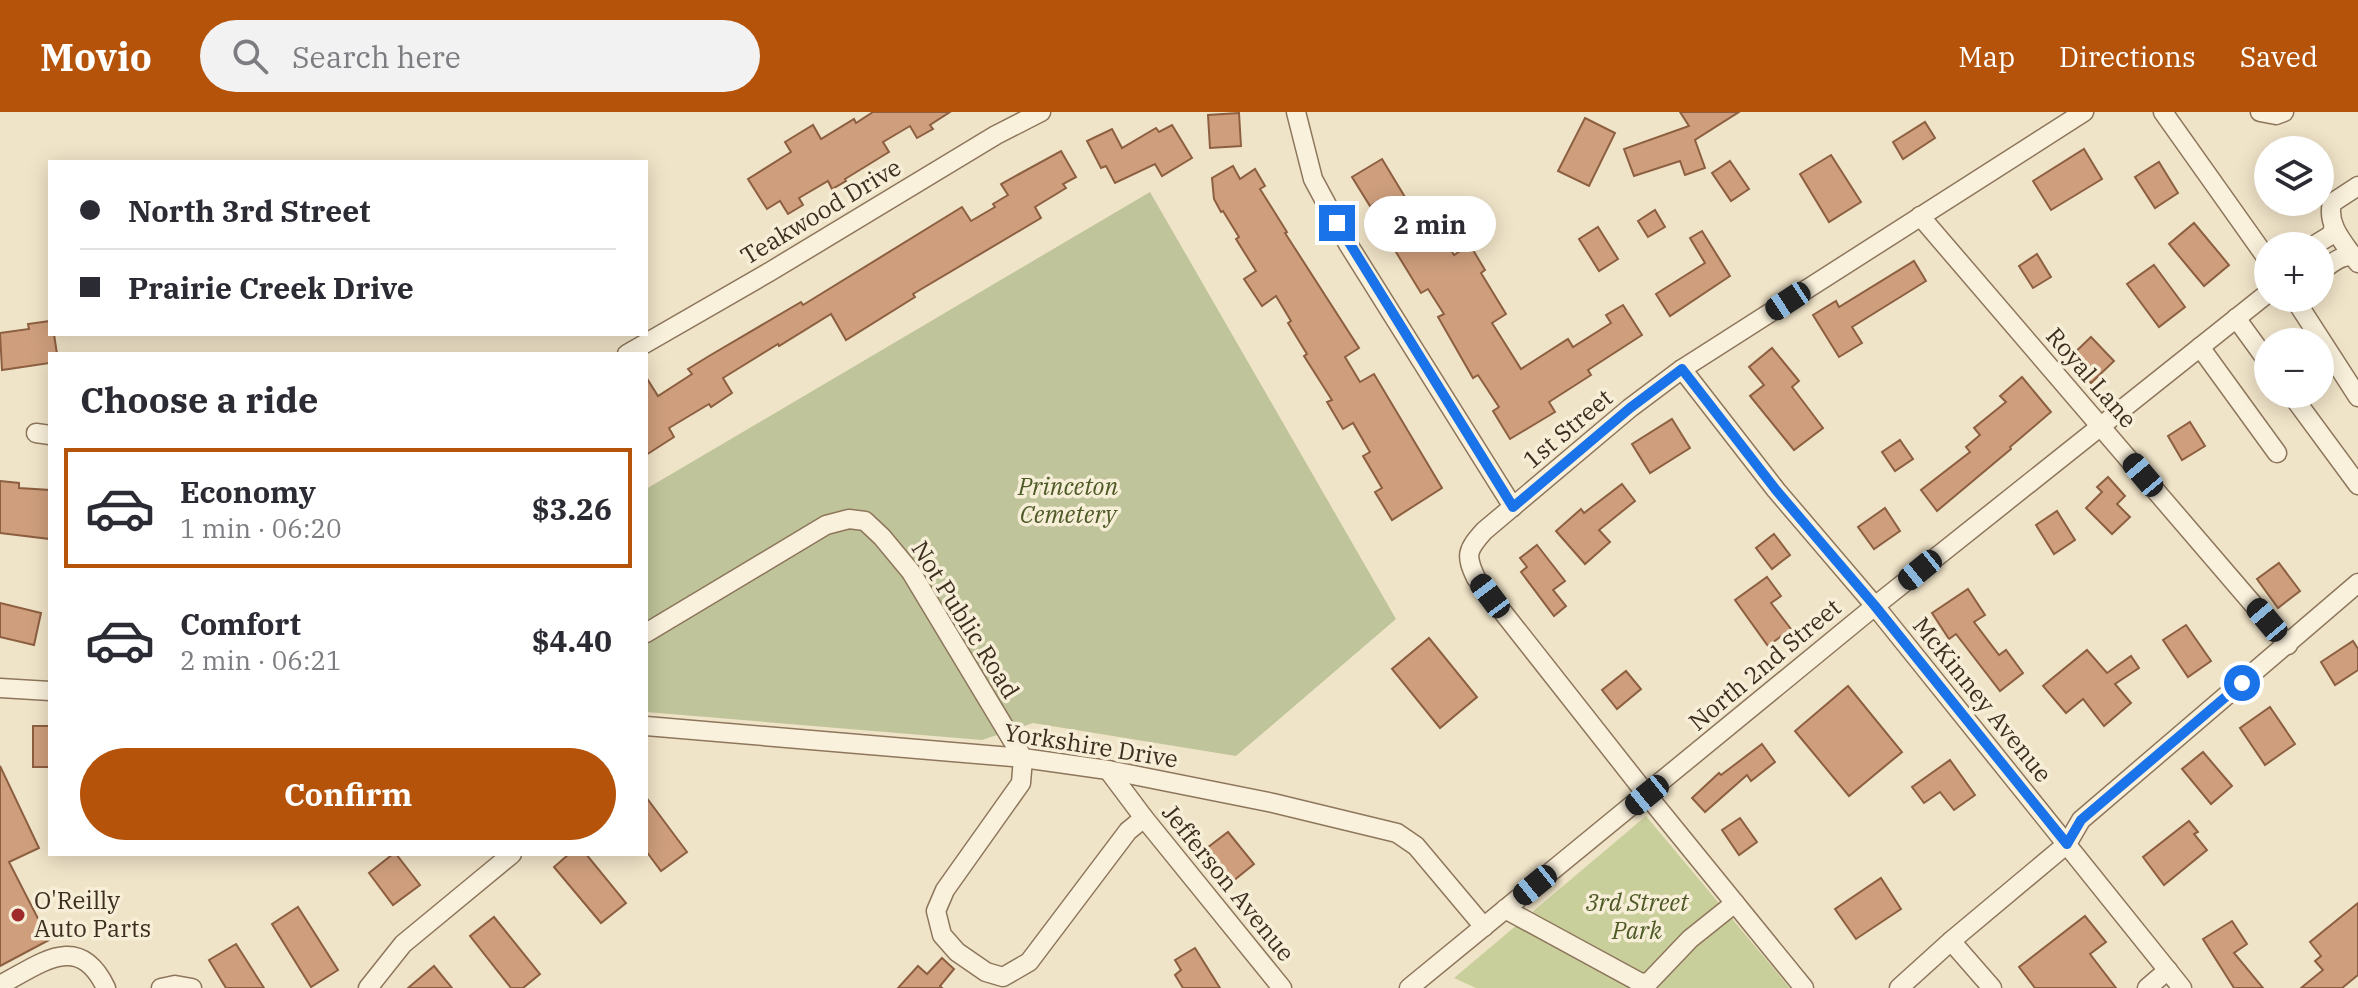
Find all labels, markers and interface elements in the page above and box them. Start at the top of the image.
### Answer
search box [200,20,760,92]
text: Movio [40,32,152,81]
icon: search [228,34,272,78]
text: Search here [292,37,461,76]
text: Map [1958,38,2015,75]
text: Directions [2059,38,2196,75]
text: Saved [2240,38,2318,75]
map controls [2254,136,2334,408]
button: layers [2254,136,2334,216]
street label: Teakwood Drive [734,151,907,272]
text: North 3rd Street [128,191,370,230]
callout: 2 min [1365,195,1497,251]
route end [1319,205,1355,241]
text: 2 min [1394,207,1466,241]
button: + [2254,232,2334,312]
text: Prairie Creek Drive [128,268,414,307]
car [1761,278,1815,324]
street label: Royal Lane [2039,320,2144,434]
button: − [2254,328,2334,408]
text: Choose a ride [80,376,319,423]
street label: 1st Street [1516,381,1619,475]
car [2118,449,2168,501]
park label: Princeton Cemetery [1017,470,1118,530]
icon: car [84,472,156,544]
text: Economy [180,472,316,511]
text: $3.26 [532,489,612,528]
text: 1 min · 06:20 [180,511,342,545]
street label: Not Public Road [905,535,1027,704]
car [1894,546,1946,594]
car [1466,570,1514,622]
street label: North 2nd Street [1682,591,1847,737]
car [2242,594,2292,646]
icon: car [84,604,156,676]
text: Comfort [180,604,301,643]
street label: McKinney Avenue [1906,610,2059,789]
text: $4.40 [532,621,612,660]
text: 2 min · 06:21 [180,643,342,677]
route start [2224,665,2260,701]
street label: Yorkshire Drive [1002,715,1180,775]
button: Confirm [80,748,616,840]
car [1621,771,1673,819]
street label: Jefferson Avenue [1155,797,1302,968]
car [1509,861,1561,909]
place label: O'Reilly Auto Parts [34,884,151,944]
park label: 3rd Street Park [1585,886,1690,946]
marker: O'Reilly Auto Parts [9,906,27,924]

